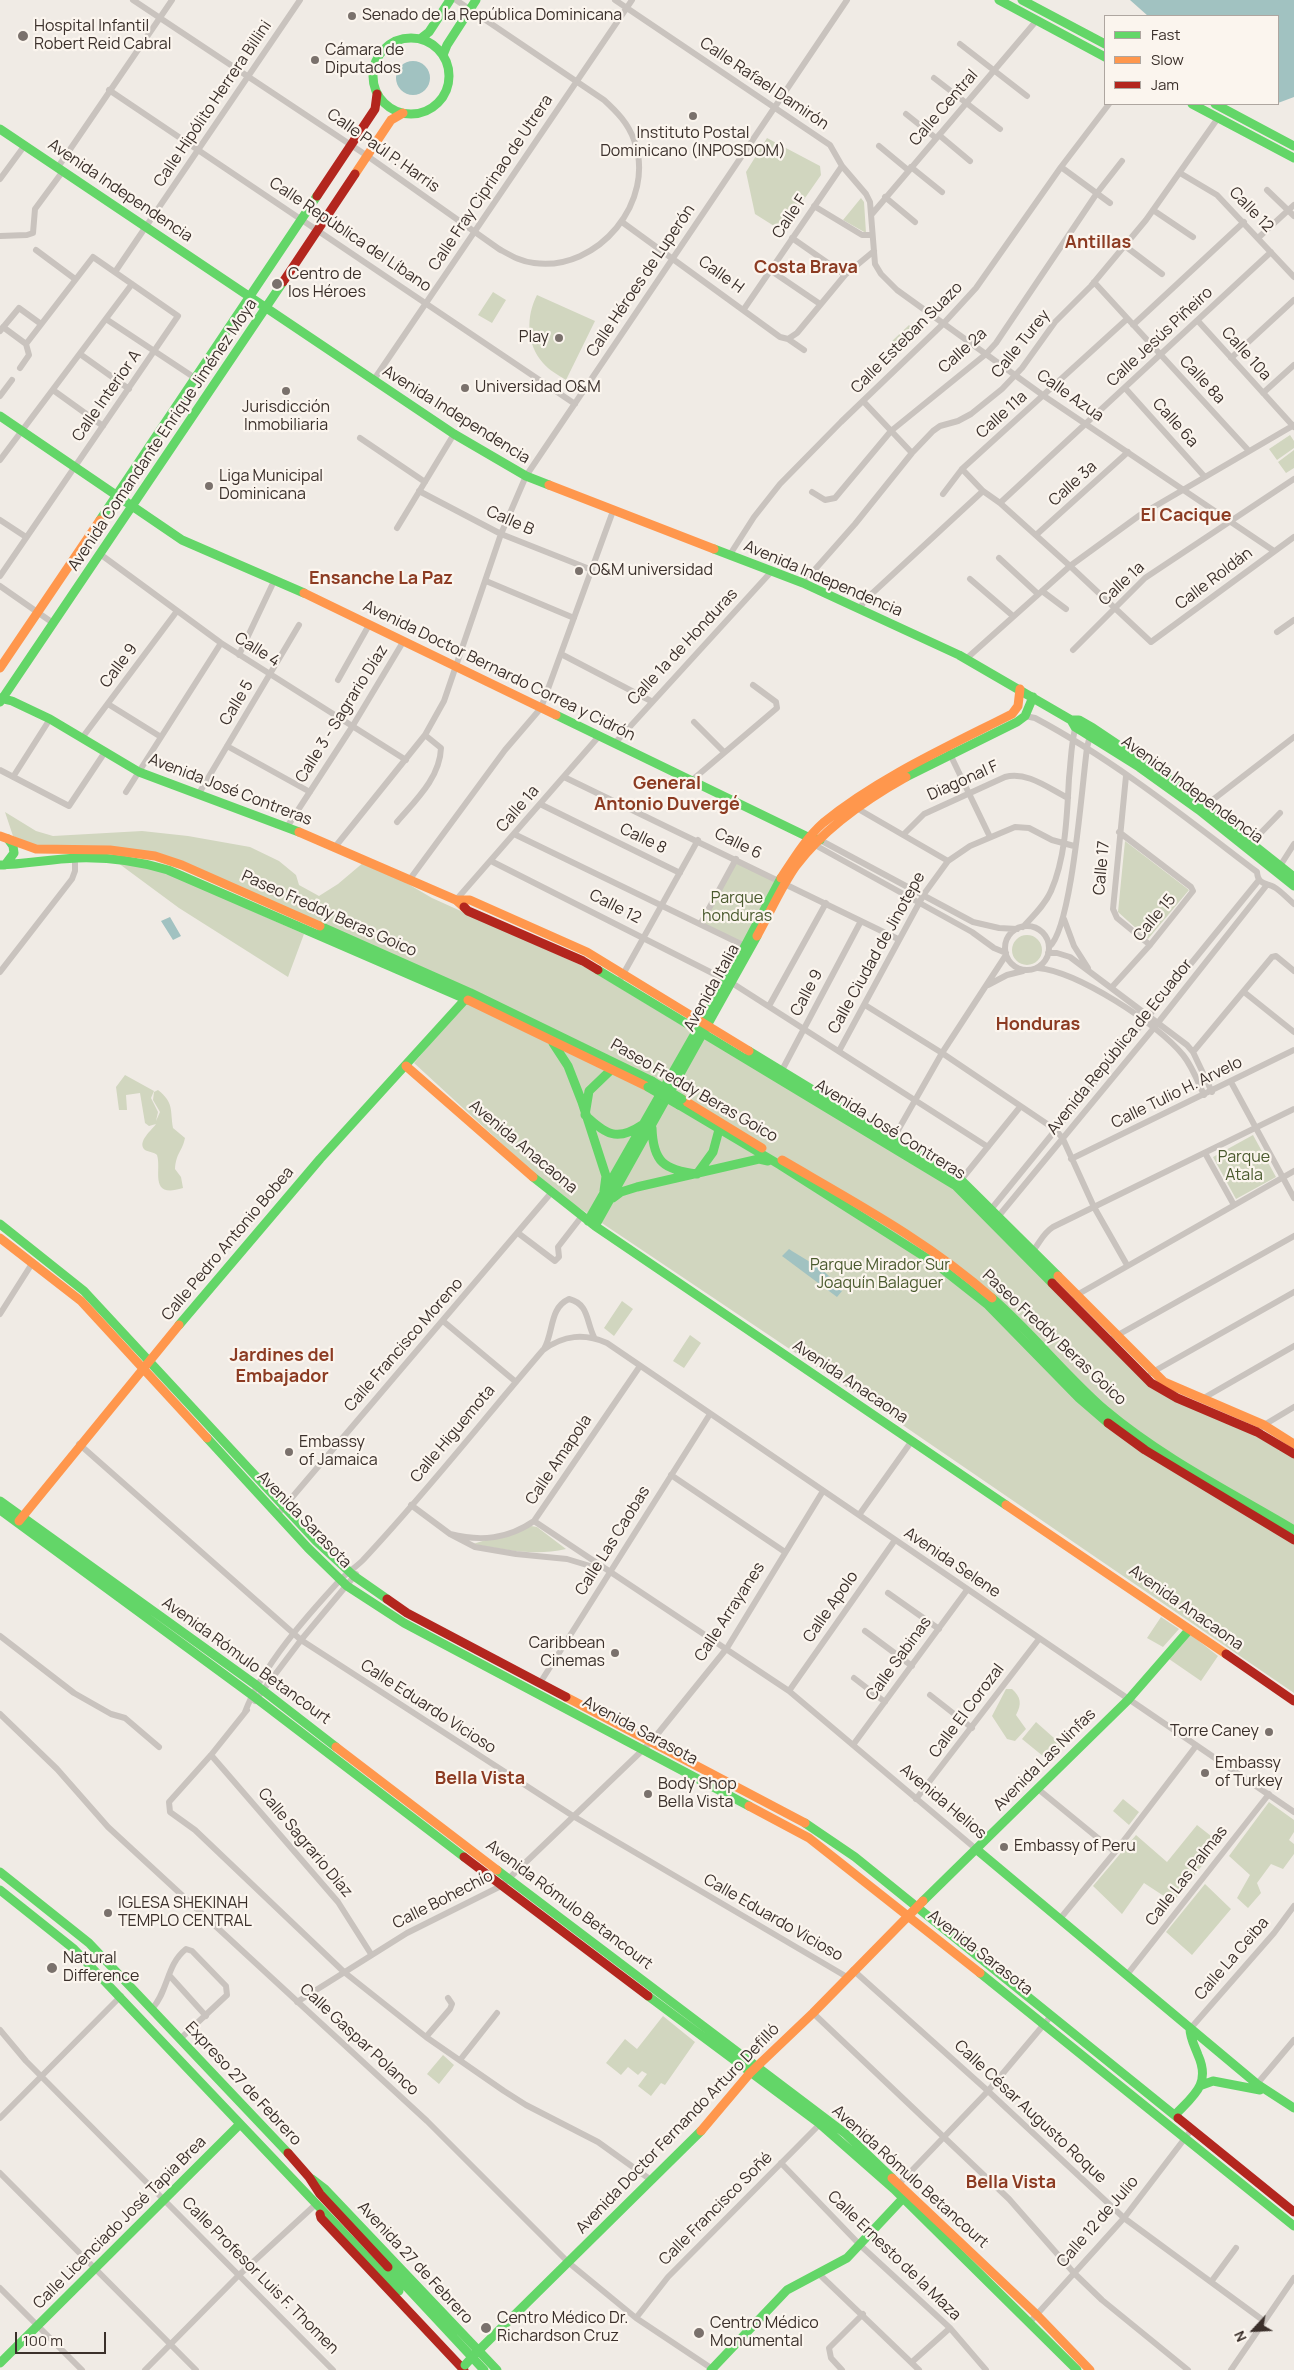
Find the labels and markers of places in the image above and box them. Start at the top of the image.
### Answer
place label: Senado de la República Dominicana [362,6,622,26]
marker: Senado de la República Dominicana [346,10,358,22]
place label: Hospital Infantil Robert Reid Cabral [34,17,171,55]
marker: Hospital Infantil Robert Reid Cabral [16,29,30,43]
place label: Cámara de Diputados [325,41,404,79]
marker: Cámara de Diputados [309,54,321,66]
marker: Instituto Postal Dominicano (INPOSDOM) [687,110,699,122]
place label: Instituto Postal Dominicano (INPOSDOM) [600,124,786,162]
place label: Centro de los Héroes [288,265,366,303]
marker: Centro de los Héroes [270,277,284,291]
place label: Play [519,328,549,348]
marker: Play [553,332,565,344]
place label: Universidad O&M [475,378,601,398]
marker: Universidad O&M [459,382,471,394]
marker: Jurisdicción Inmobiliaria [280,385,292,397]
place label: Jurisdicción Inmobiliaria [242,398,330,436]
place label: Liga Municipal Dominicana [219,467,323,505]
marker: Liga Municipal Dominicana [203,480,215,492]
place label: O&M universidad [589,561,713,581]
marker: O&M universidad [573,565,585,577]
place label: Embassy of Jamaica [299,1433,378,1471]
marker: Embassy of Jamaica [283,1446,295,1458]
place label: Caribbean Cinemas [529,1634,605,1672]
marker: Caribbean Cinemas [609,1647,621,1659]
place label: Torre Caney [1170,1722,1259,1742]
marker: Torre Caney [1263,1726,1275,1738]
place label: Embassy of Turkey [1215,1754,1283,1792]
marker: Embassy of Turkey [1199,1767,1211,1779]
place label: Body Shop Bella Vista [658,1775,737,1813]
marker: Body Shop Bella Vista [642,1788,654,1800]
place label: Embassy of Peru [1014,1837,1136,1857]
marker: Embassy of Peru [998,1841,1010,1853]
place label: IGLESA SHEKINAH TEMPLO CENTRAL [118,1894,252,1932]
marker: IGLESA SHEKINAH TEMPLO CENTRAL [102,1907,114,1919]
place label: Natural Difference [63,1949,139,1987]
marker: Natural Difference [45,1961,59,1975]
place label: Centro Médico Dr. Richardson Cruz [497,2309,628,2347]
place label: Centro Médico Monumental [710,2314,819,2352]
marker: Centro Médico Dr. Richardson Cruz [479,2321,493,2335]
marker: Centro Médico Monumental [692,2326,706,2340]

